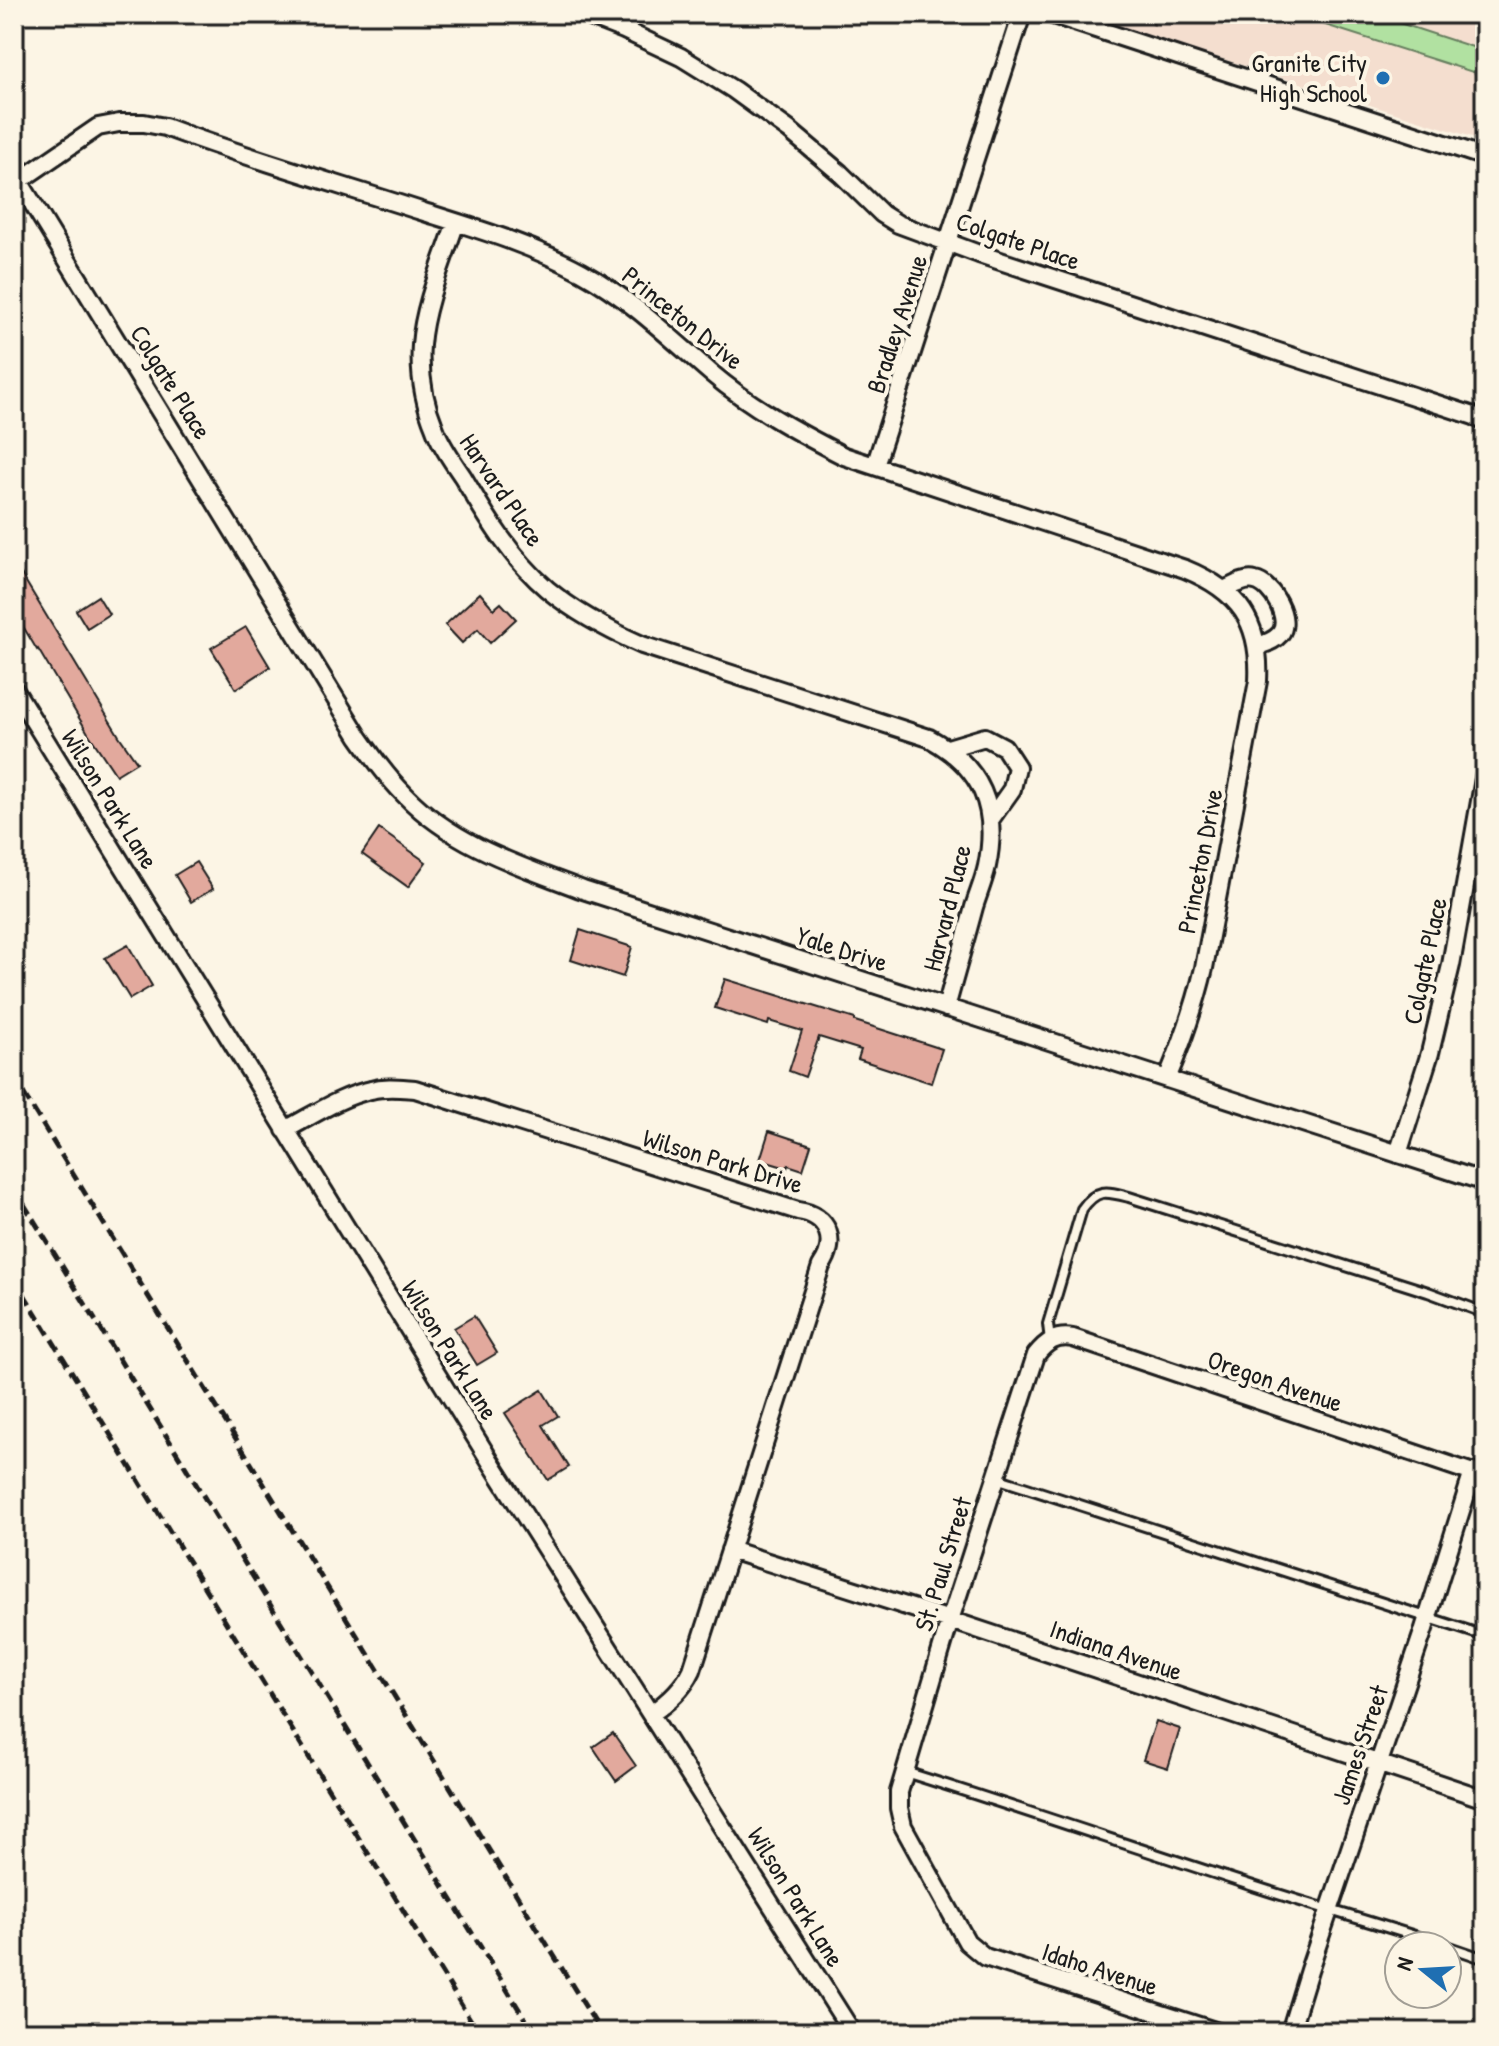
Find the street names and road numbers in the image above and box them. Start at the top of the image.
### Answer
street label: Colgate Place [952,203,1085,278]
street label: Bradley Avenue [858,250,935,398]
street label: Princeton Drive [615,258,751,377]
street label: Colgate Place [122,318,220,446]
street label: Harvard Place [452,426,553,553]
street label: Wilson Park Lane [54,722,167,875]
street label: Princeton Drive [1168,786,1231,936]
street label: Harvard Place [914,841,979,975]
street label: Colgate Place [1394,894,1455,1027]
street label: Yale Drive [792,917,892,980]
street label: Wilson Park Drive [639,1120,807,1201]
street label: Wilson Park Lane [394,1273,507,1426]
street label: Oregon Avenue [1203,1341,1347,1420]
street label: St. Paul Street [905,1491,980,1635]
street label: Indiana Avenue [1045,1611,1187,1689]
street label: James Street [1323,1679,1397,1809]
street label: Wilson Park Lane [740,1820,853,1973]
street label: Idaho Avenue [1038,1933,1163,2004]

